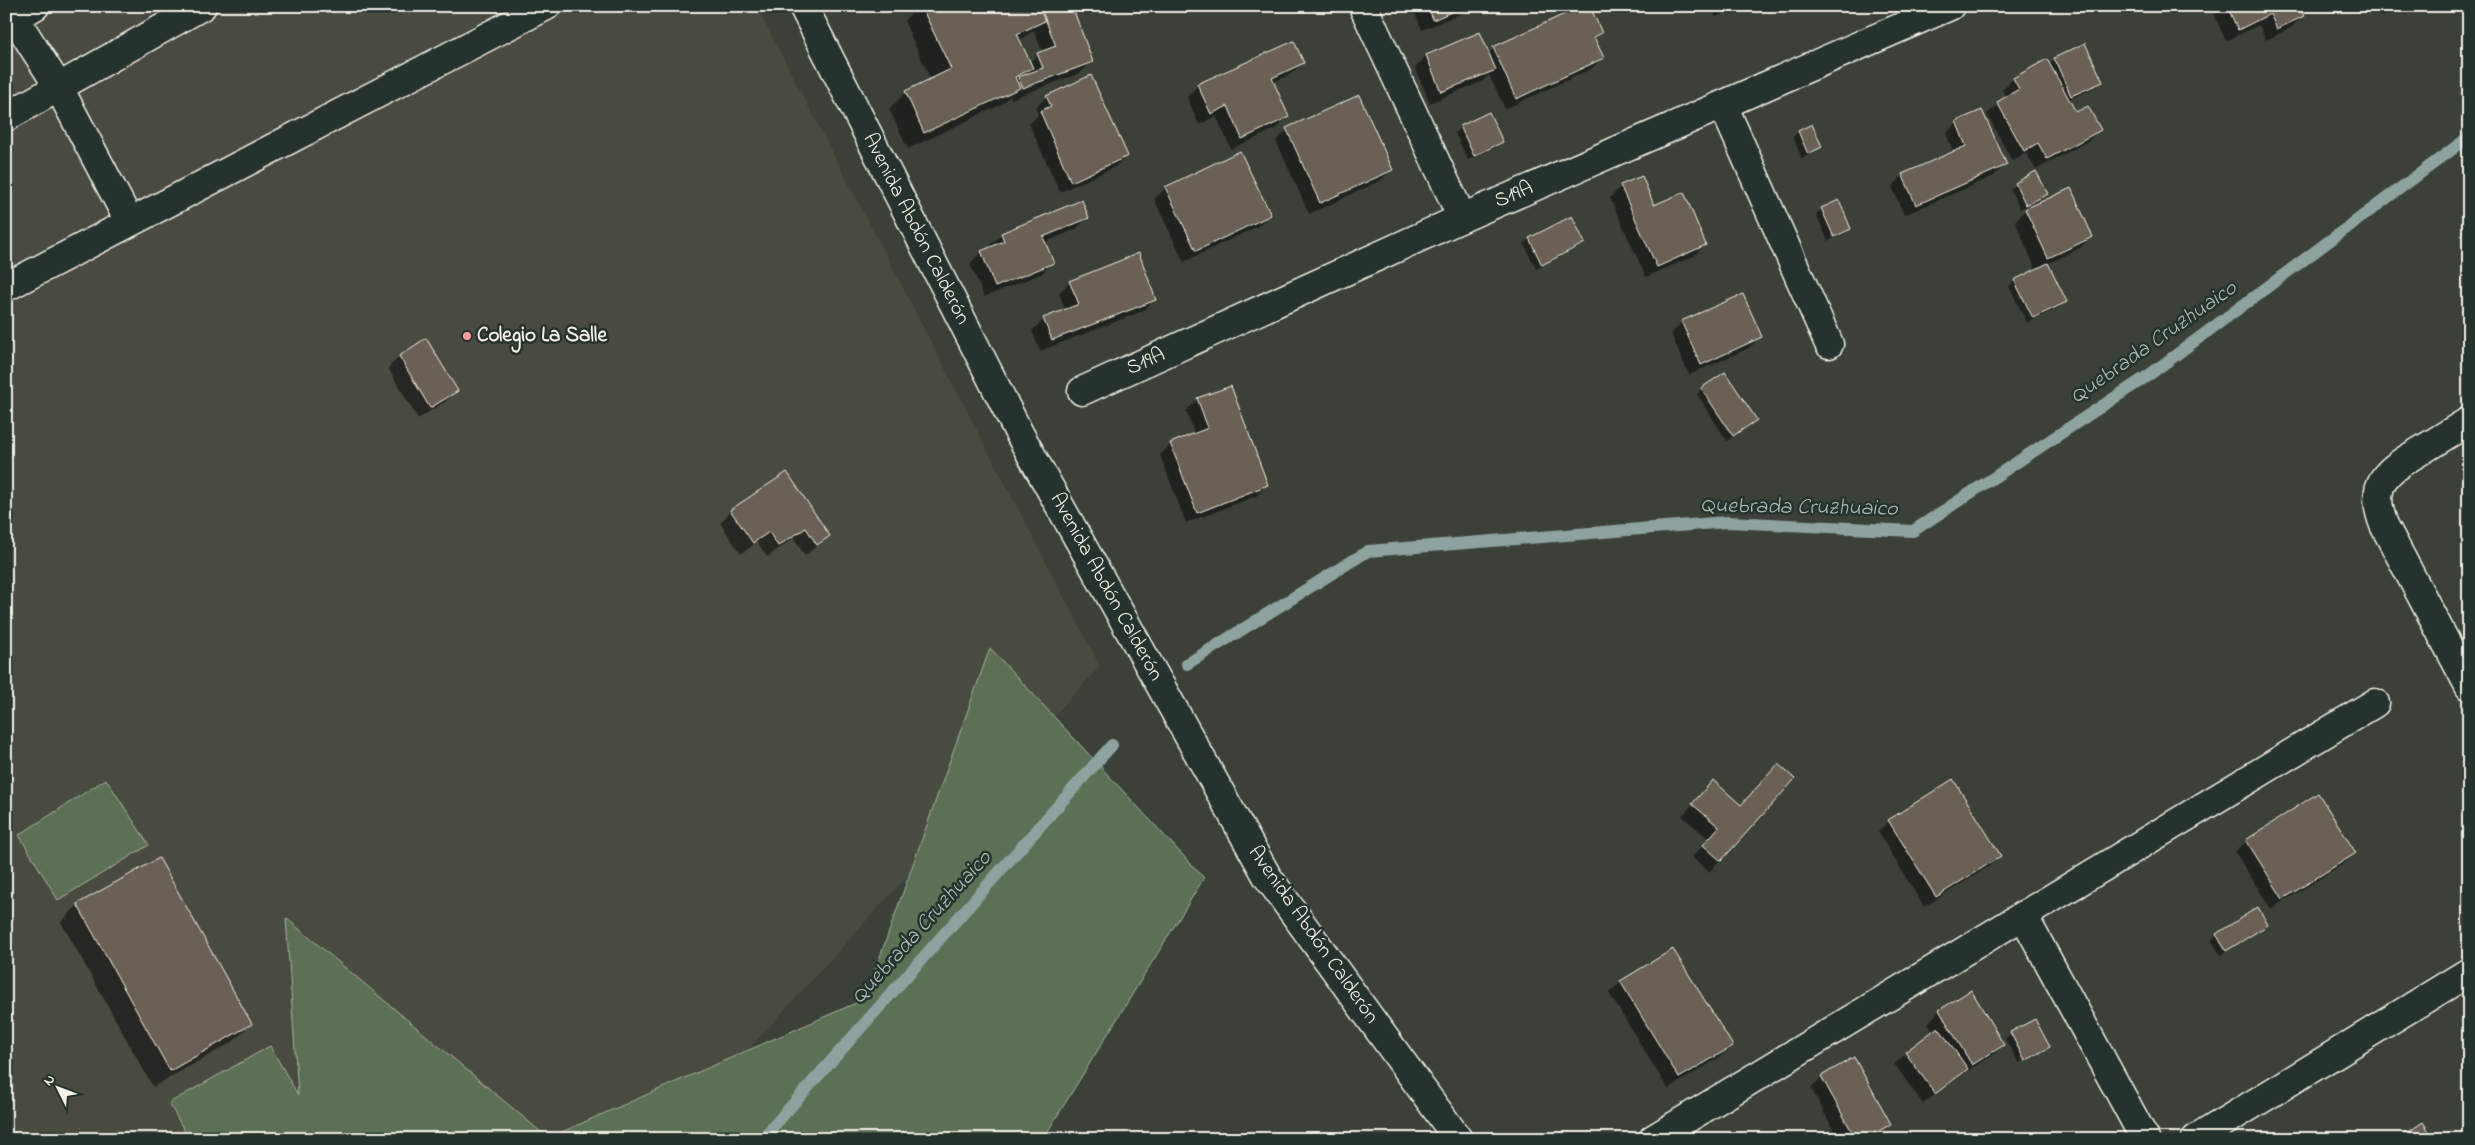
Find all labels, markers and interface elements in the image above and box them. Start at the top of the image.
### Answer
street label: Avenida Abdón Calderón [855,128,977,330]
street label: S19A [1490,173,1538,217]
water label: Quebrada Cruzhuaico [2064,272,2245,413]
place label: Colegio La Salle [477,321,607,353]
marker: Colegio La Salle [461,330,473,342]
street label: S19A [1122,340,1170,384]
street label: Avenida Abdón Calderón [1042,487,1170,687]
water label: Quebrada Cruzhuaico [1700,490,1899,526]
street label: Avenida Abdón Calderón [1240,840,1386,1030]
water label: Quebrada Cruzhuaico [844,843,1001,1012]
north arrow [32,1062,82,1112]
text: N [38,1070,60,1091]

